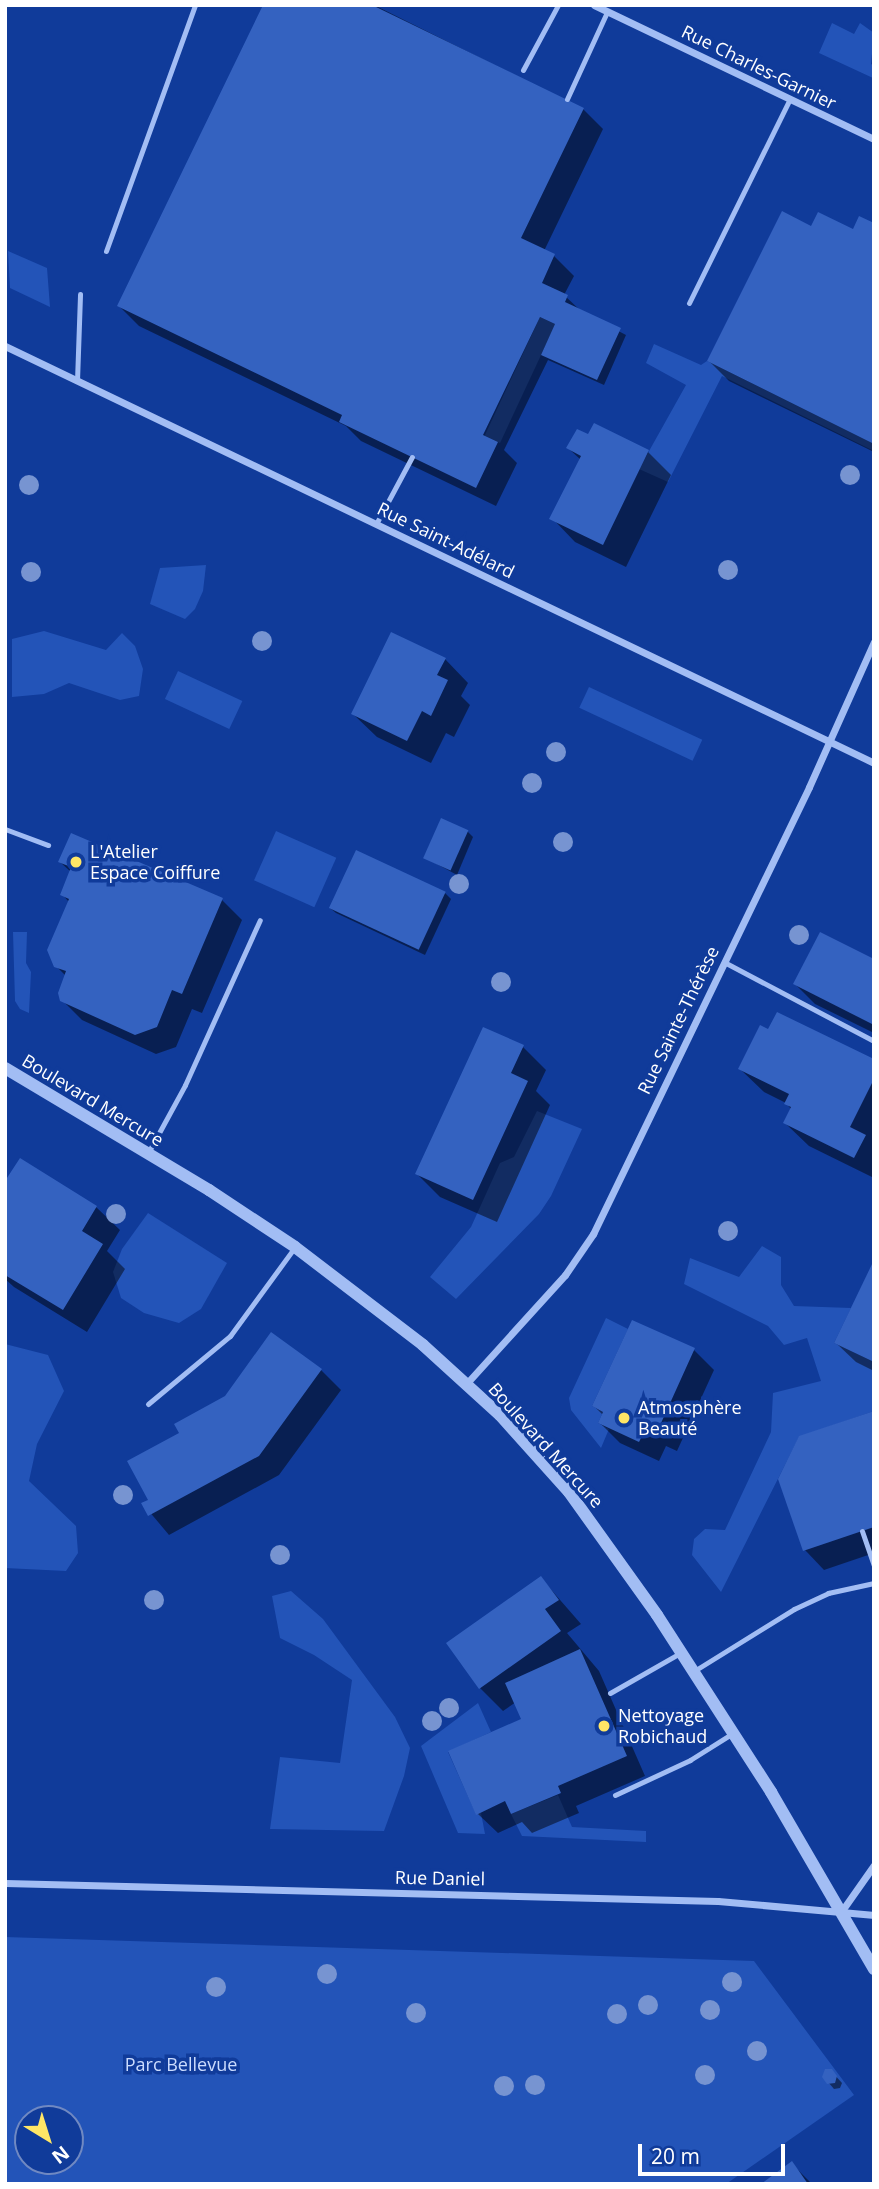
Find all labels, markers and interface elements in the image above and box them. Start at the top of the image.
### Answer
street label: Rue Charles-Garnier [678,20,840,114]
street label: Rue Saint-Adélard [374,497,518,583]
place label: L'Atelier Espace Coiffure [90,841,220,884]
marker: L'Atelier Espace Coiffure [68,854,84,870]
street label: Rue Sainte-Thérèse [633,943,723,1097]
street label: Boulevard Mercure [18,1049,168,1151]
street label: Boulevard Mercure [484,1378,608,1512]
place label: Atmosphère Beauté [638,1397,741,1440]
marker: Atmosphère Beauté [616,1410,632,1426]
place label: Nettoyage Robichaud [618,1705,707,1748]
marker: Nettoyage Robichaud [596,1718,612,1734]
street label: Rue Daniel [395,1866,485,1890]
park label: Parc Bellevue [125,2053,237,2075]
north arrow [14,2105,84,2175]
scale bar [641,2130,788,2174]
text: N [47,2140,75,2170]
text: 20 m [651,2142,700,2170]

